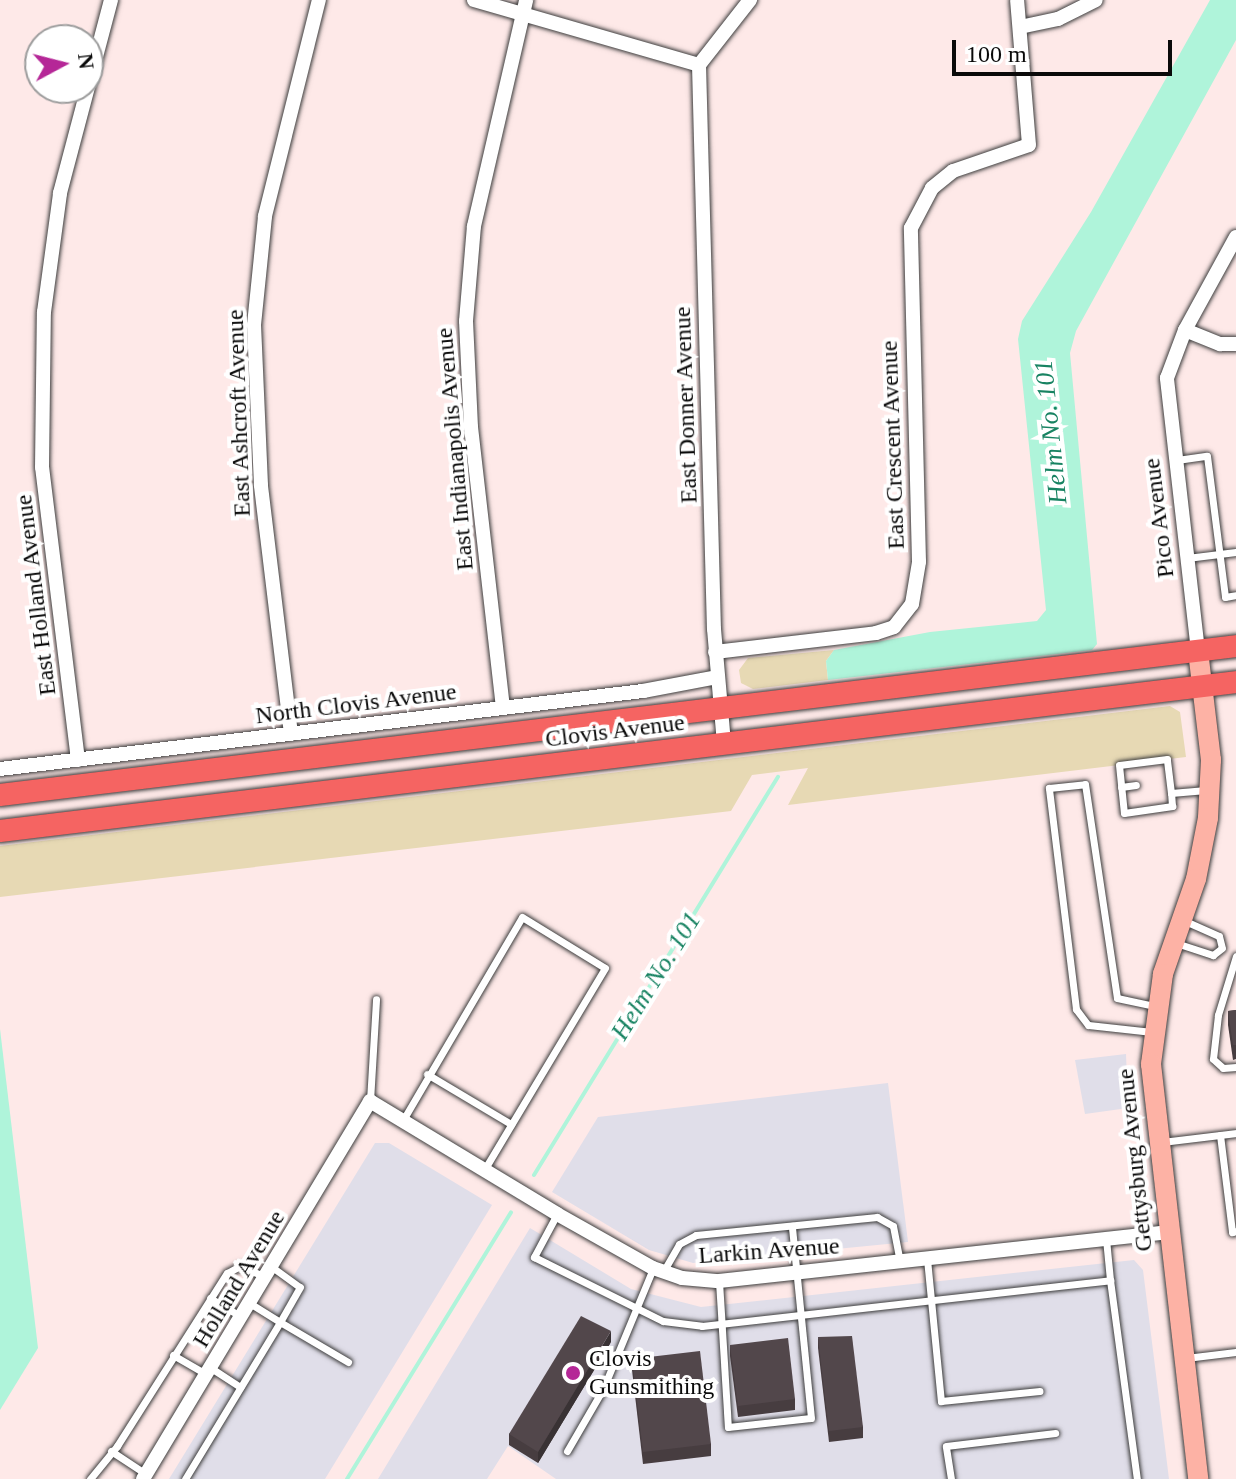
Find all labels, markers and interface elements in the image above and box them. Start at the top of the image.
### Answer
north arrow [24,24,104,104]
scale bar [956,24,1176,74]
text: 100 m [966,41,1027,67]
text: N [73,52,100,71]
street label: East Donner Avenue [668,305,704,505]
street label: East Ashcroft Avenue [221,307,257,519]
street label: East Indianapolis Avenue [430,326,480,572]
street label: East Crescent Avenue [875,339,911,551]
water label: Helm No. 101 [1028,358,1074,506]
street label: Pico Avenue [1137,456,1181,580]
street label: East Holland Avenue [9,492,63,698]
street label: North Clovis Avenue [253,677,459,731]
street label: Clovis Avenue [543,708,687,754]
water label: Helm No. 101 [604,906,708,1046]
street label: Gettysburg Avenue [1111,1066,1159,1254]
street label: Holland Avenue [186,1205,292,1353]
street label: Larkin Avenue [697,1232,841,1270]
place label: Clovis Gunsmithing [589,1345,714,1401]
marker: Clovis Gunsmithing [564,1364,582,1382]

